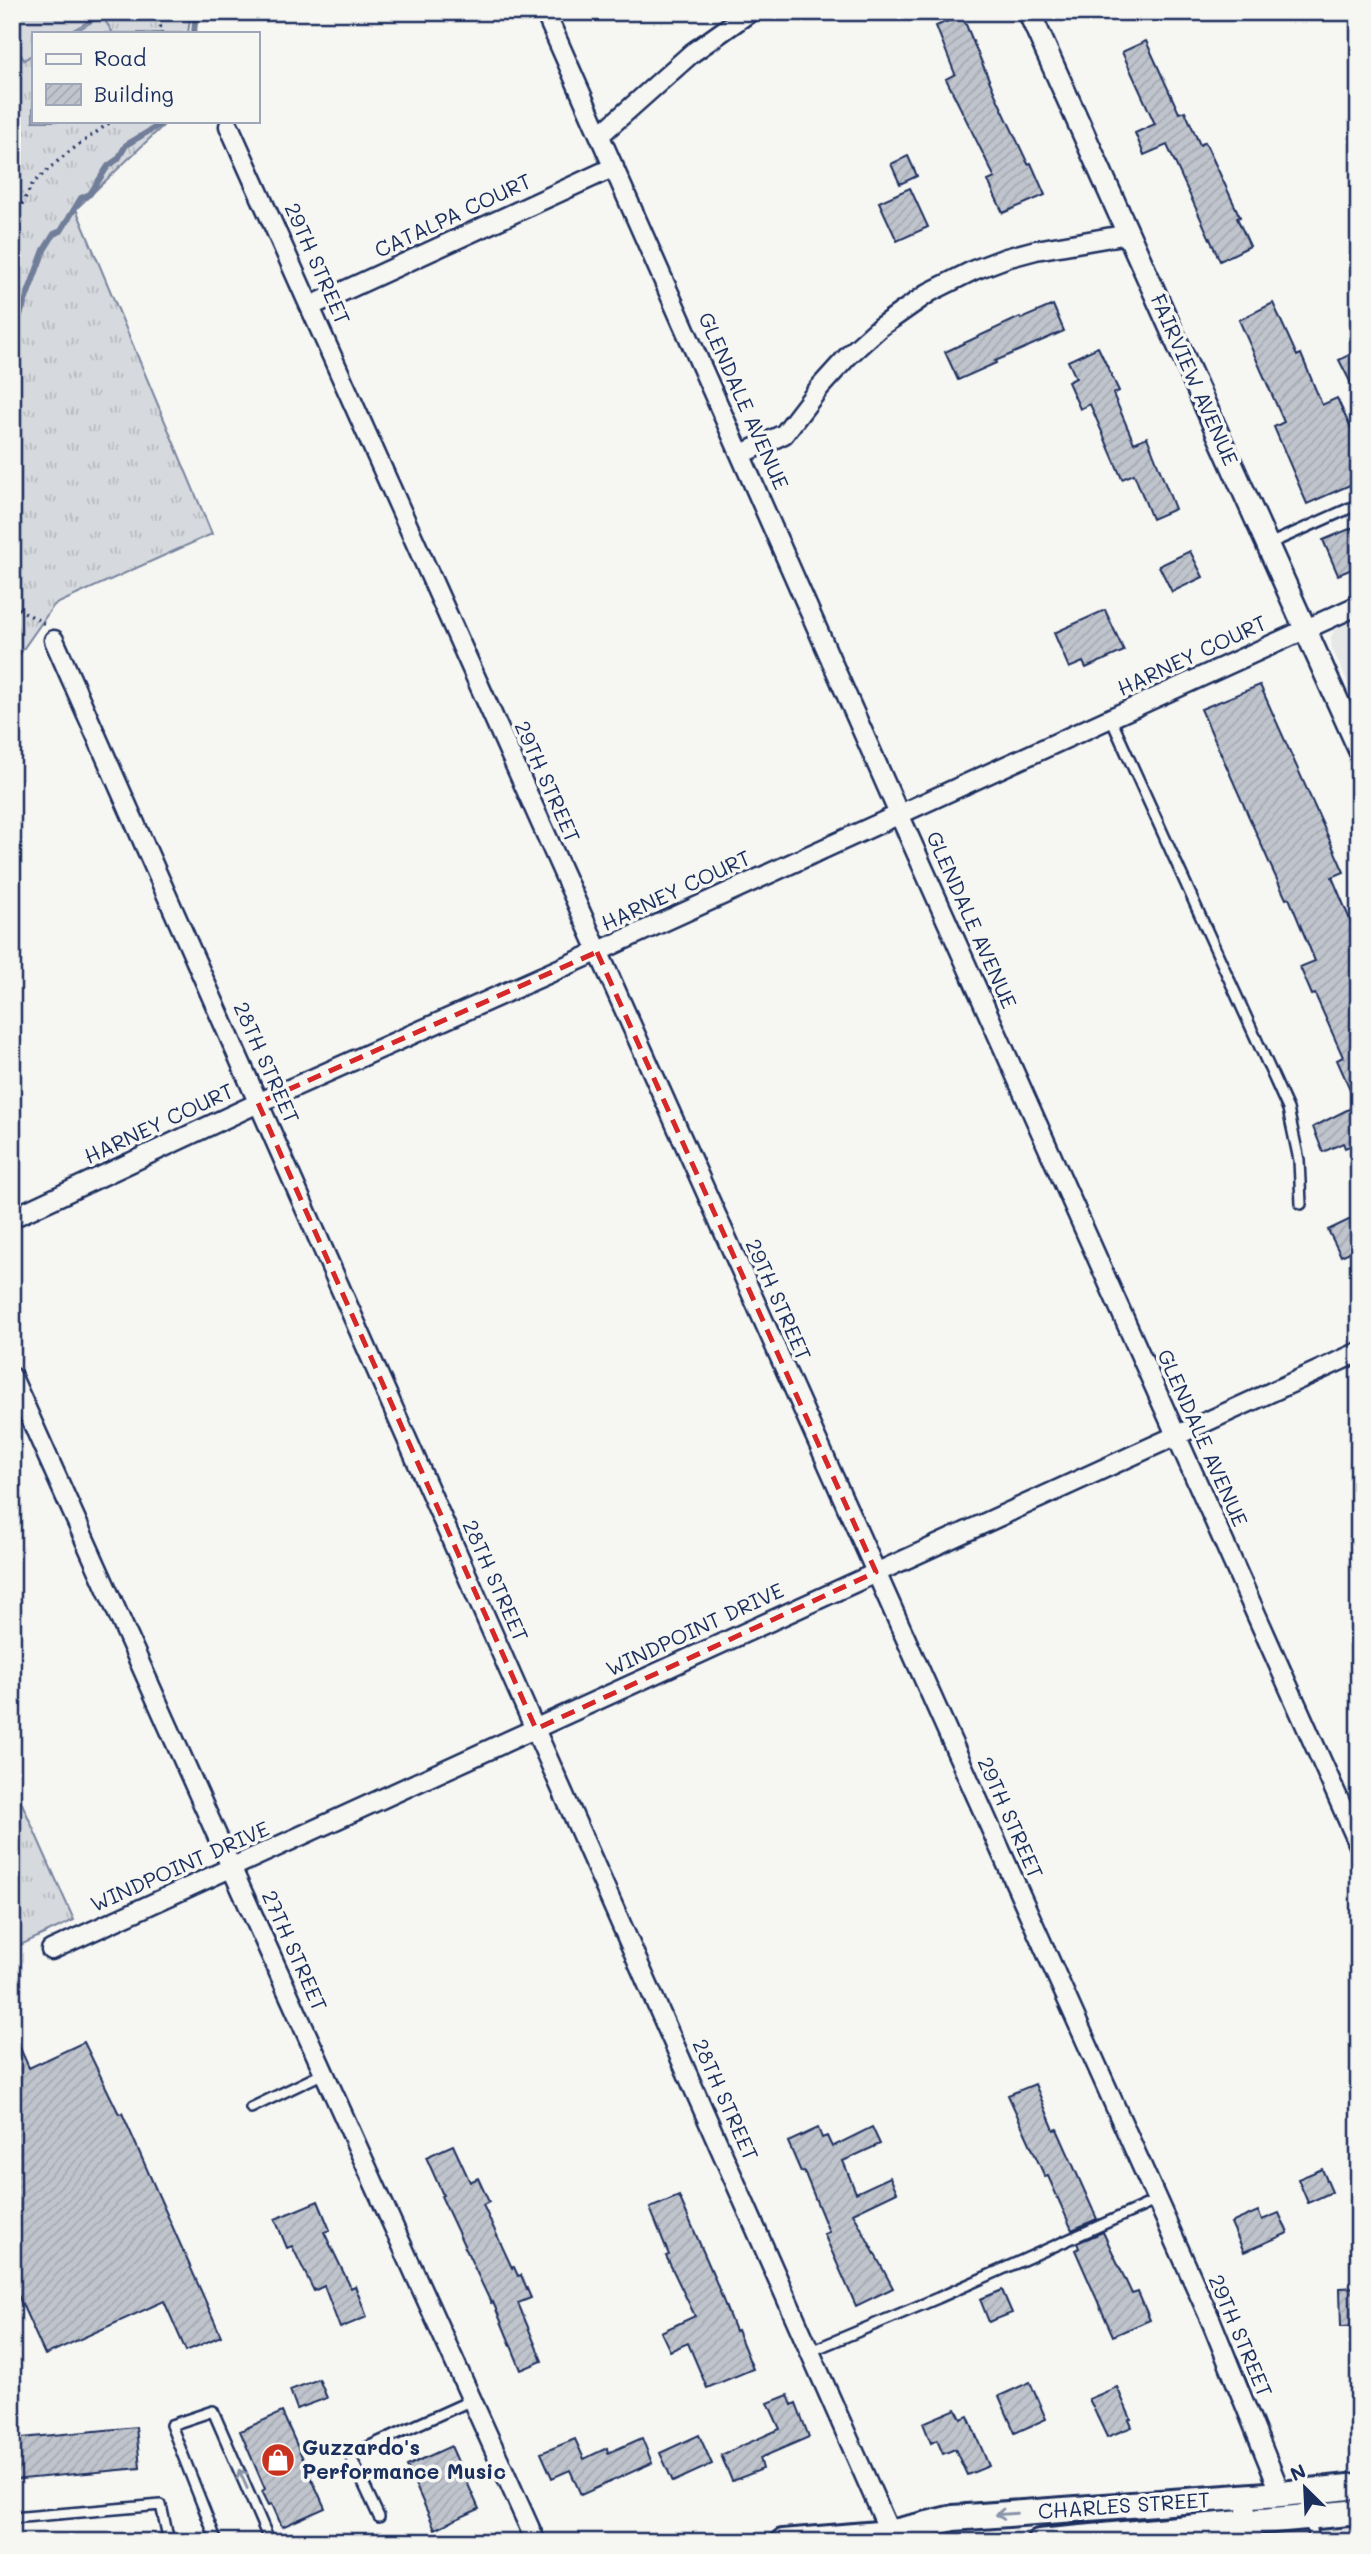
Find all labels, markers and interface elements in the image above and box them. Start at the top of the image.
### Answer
legend [32,32,259,122]
text: Road [94,44,146,71]
text: Building [94,80,174,107]
street label: CATALPA COURT [370,166,535,263]
street label: 29TH STREET [280,198,357,328]
street label: FAIRVIEW AVENUE [1145,289,1245,469]
street label: GLENDALE AVENUE [693,307,796,493]
street label: HARNEY COURT [1112,608,1270,701]
street label: 29TH STREET [510,716,587,846]
street label: GLENDALE AVENUE [921,826,1024,1012]
street label: HARNEY COURT [596,843,754,936]
street label: 28TH STREET [228,997,306,1128]
street label: HARNEY COURT [79,1076,237,1169]
street label: 29TH STREET [741,1234,818,1364]
street label: GLENDALE AVENUE [1152,1344,1255,1530]
street label: 28TH STREET [457,1515,535,1646]
street label: WINDPOINT DRIVE [601,1576,787,1682]
street label: 29TH STREET [973,1752,1050,1882]
street label: WINDPOINT DRIVE [86,1814,273,1917]
street label: 27TH STREET [257,1886,334,2015]
street label: 28TH STREET [687,2034,765,2165]
street label: 29TH STREET [1204,2270,1279,2401]
place label: Guzzardo's Performance Music [302,2433,506,2484]
shop icon: Guzzardo's Performance Music [259,2441,297,2479]
north arrow [1270,2452,1340,2522]
text: N [1286,2458,1310,2486]
one-way arrow [236,2469,249,2490]
street label: CHARLES STREET [1037,2485,1211,2524]
one-way arrow [995,2508,1017,2521]

